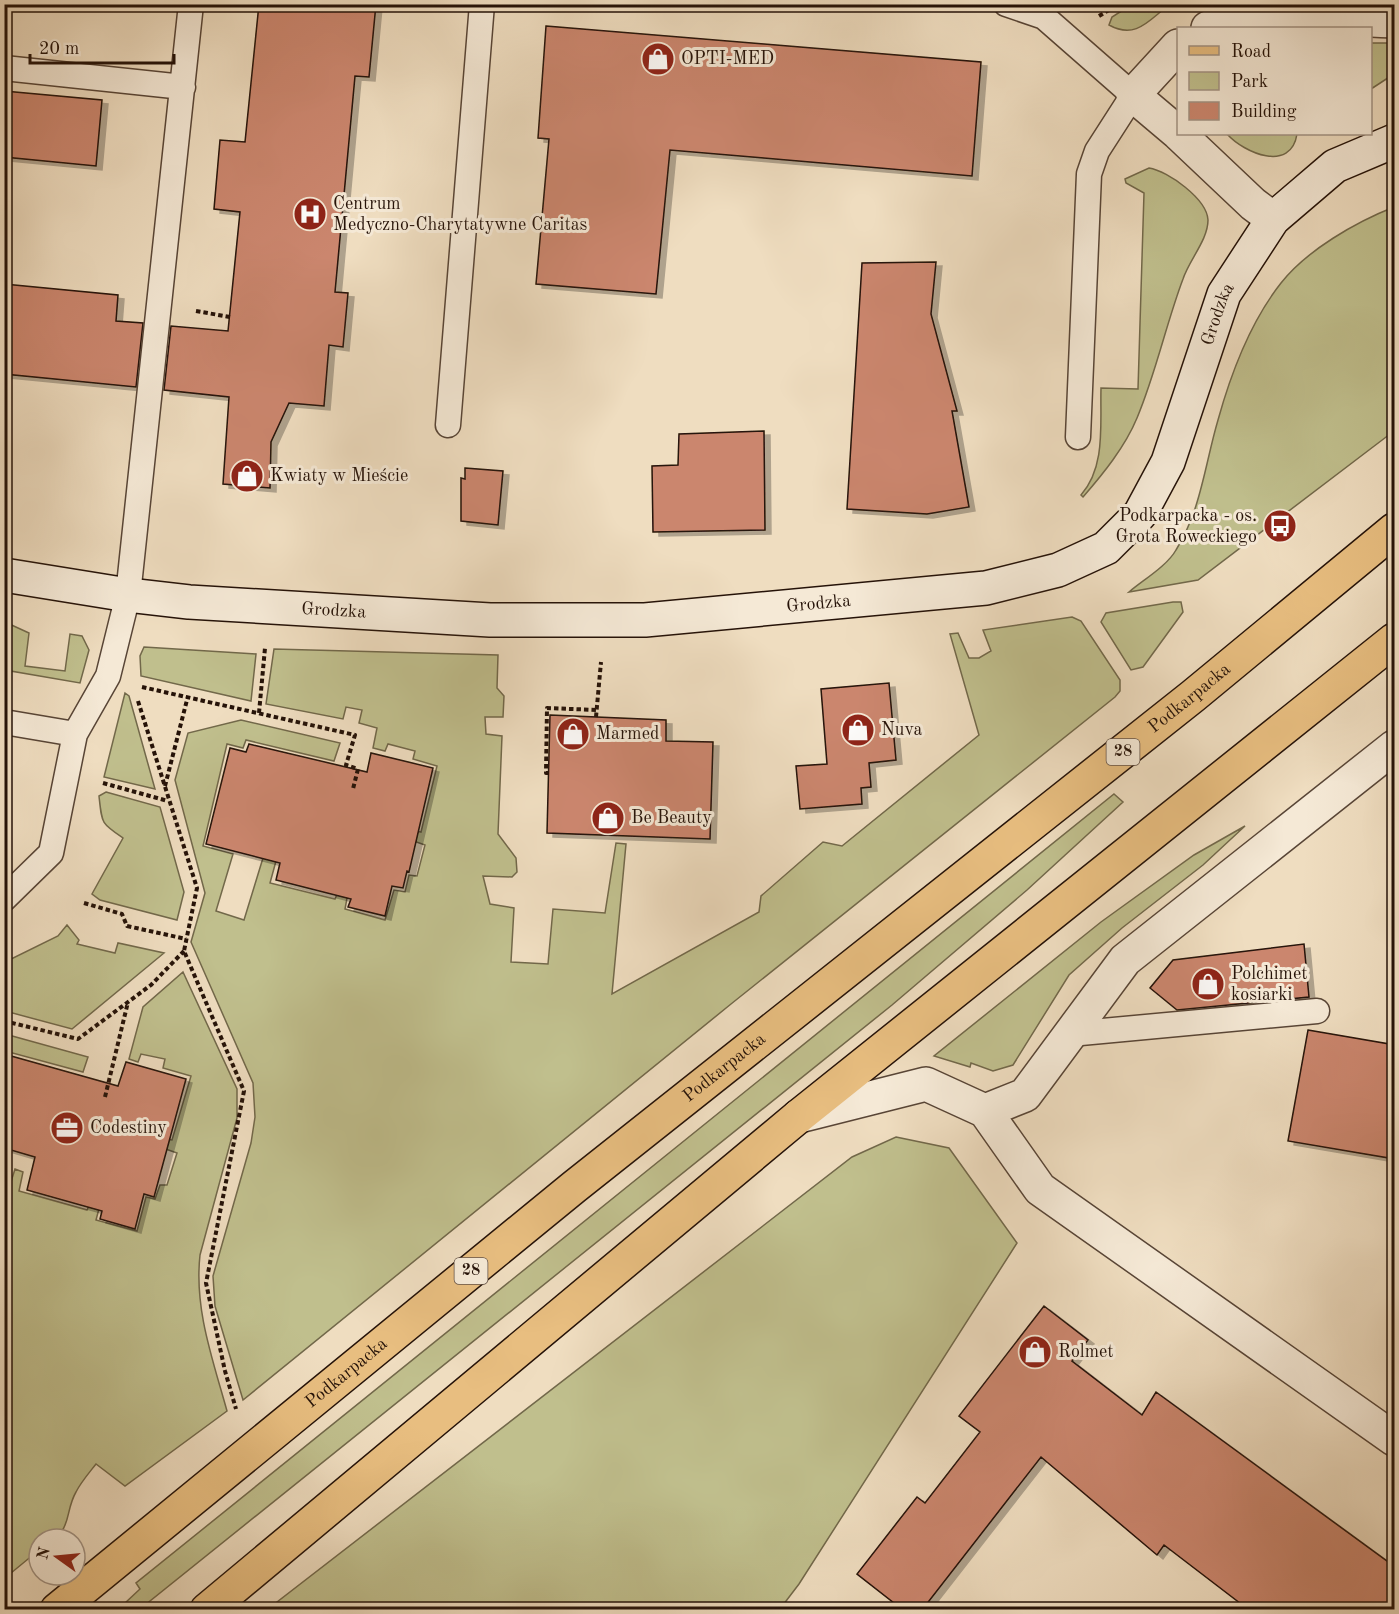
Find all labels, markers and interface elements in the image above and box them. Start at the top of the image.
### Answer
scale bar [30,27,174,65]
legend [1177,27,1372,135]
text: 20 m [39,40,79,58]
shop icon: OPTI-MED [640,41,676,77]
text: Road [1231,43,1271,61]
place label: OPTI-MED [681,50,774,68]
text: Park [1231,73,1268,91]
text: Building [1231,103,1297,121]
place label: Centrum Medyczno-Charytatywne Caritas [333,195,588,234]
hospital icon: Centrum Medyczno-Charytatywne Caritas [292,196,328,232]
street label: Grodzka [1198,280,1238,348]
shop icon: Kwiaty w Mieście [229,458,265,494]
place label: Kwiaty w Mieście [270,467,408,485]
place label: Podkarpacka - os. Grota Roweckiego [1116,507,1257,546]
bus stop icon: Podkarpacka - os. Grota Roweckiego [1262,508,1298,544]
street label: Grodzka [786,592,852,616]
street label: Grodzka [301,600,367,622]
street label: Podkarpacka [1145,660,1234,737]
shop icon: Nuva [840,712,876,748]
shop icon: Marmed [555,716,591,752]
place label: Nuva [881,721,922,739]
place label: Marmed [596,725,659,743]
road number: 28 [1106,739,1140,765]
shop icon: Be Beauty [590,800,626,836]
place label: Be Beauty [631,809,712,827]
place label: Polchimet kosiarki [1231,965,1307,1004]
shop icon: Polchimet kosiarki [1190,966,1226,1002]
street label: Podkarpacka [680,1030,769,1106]
office icon: Codestiny [49,1110,85,1146]
place label: Codestiny [90,1119,167,1137]
road number: 28 [454,1258,488,1284]
shop icon: Rolmet [1017,1334,1053,1370]
street label: Podkarpacka [302,1335,391,1412]
place label: Rolmet [1058,1343,1114,1361]
north arrow [27,1527,87,1587]
text: N [35,1545,54,1562]

